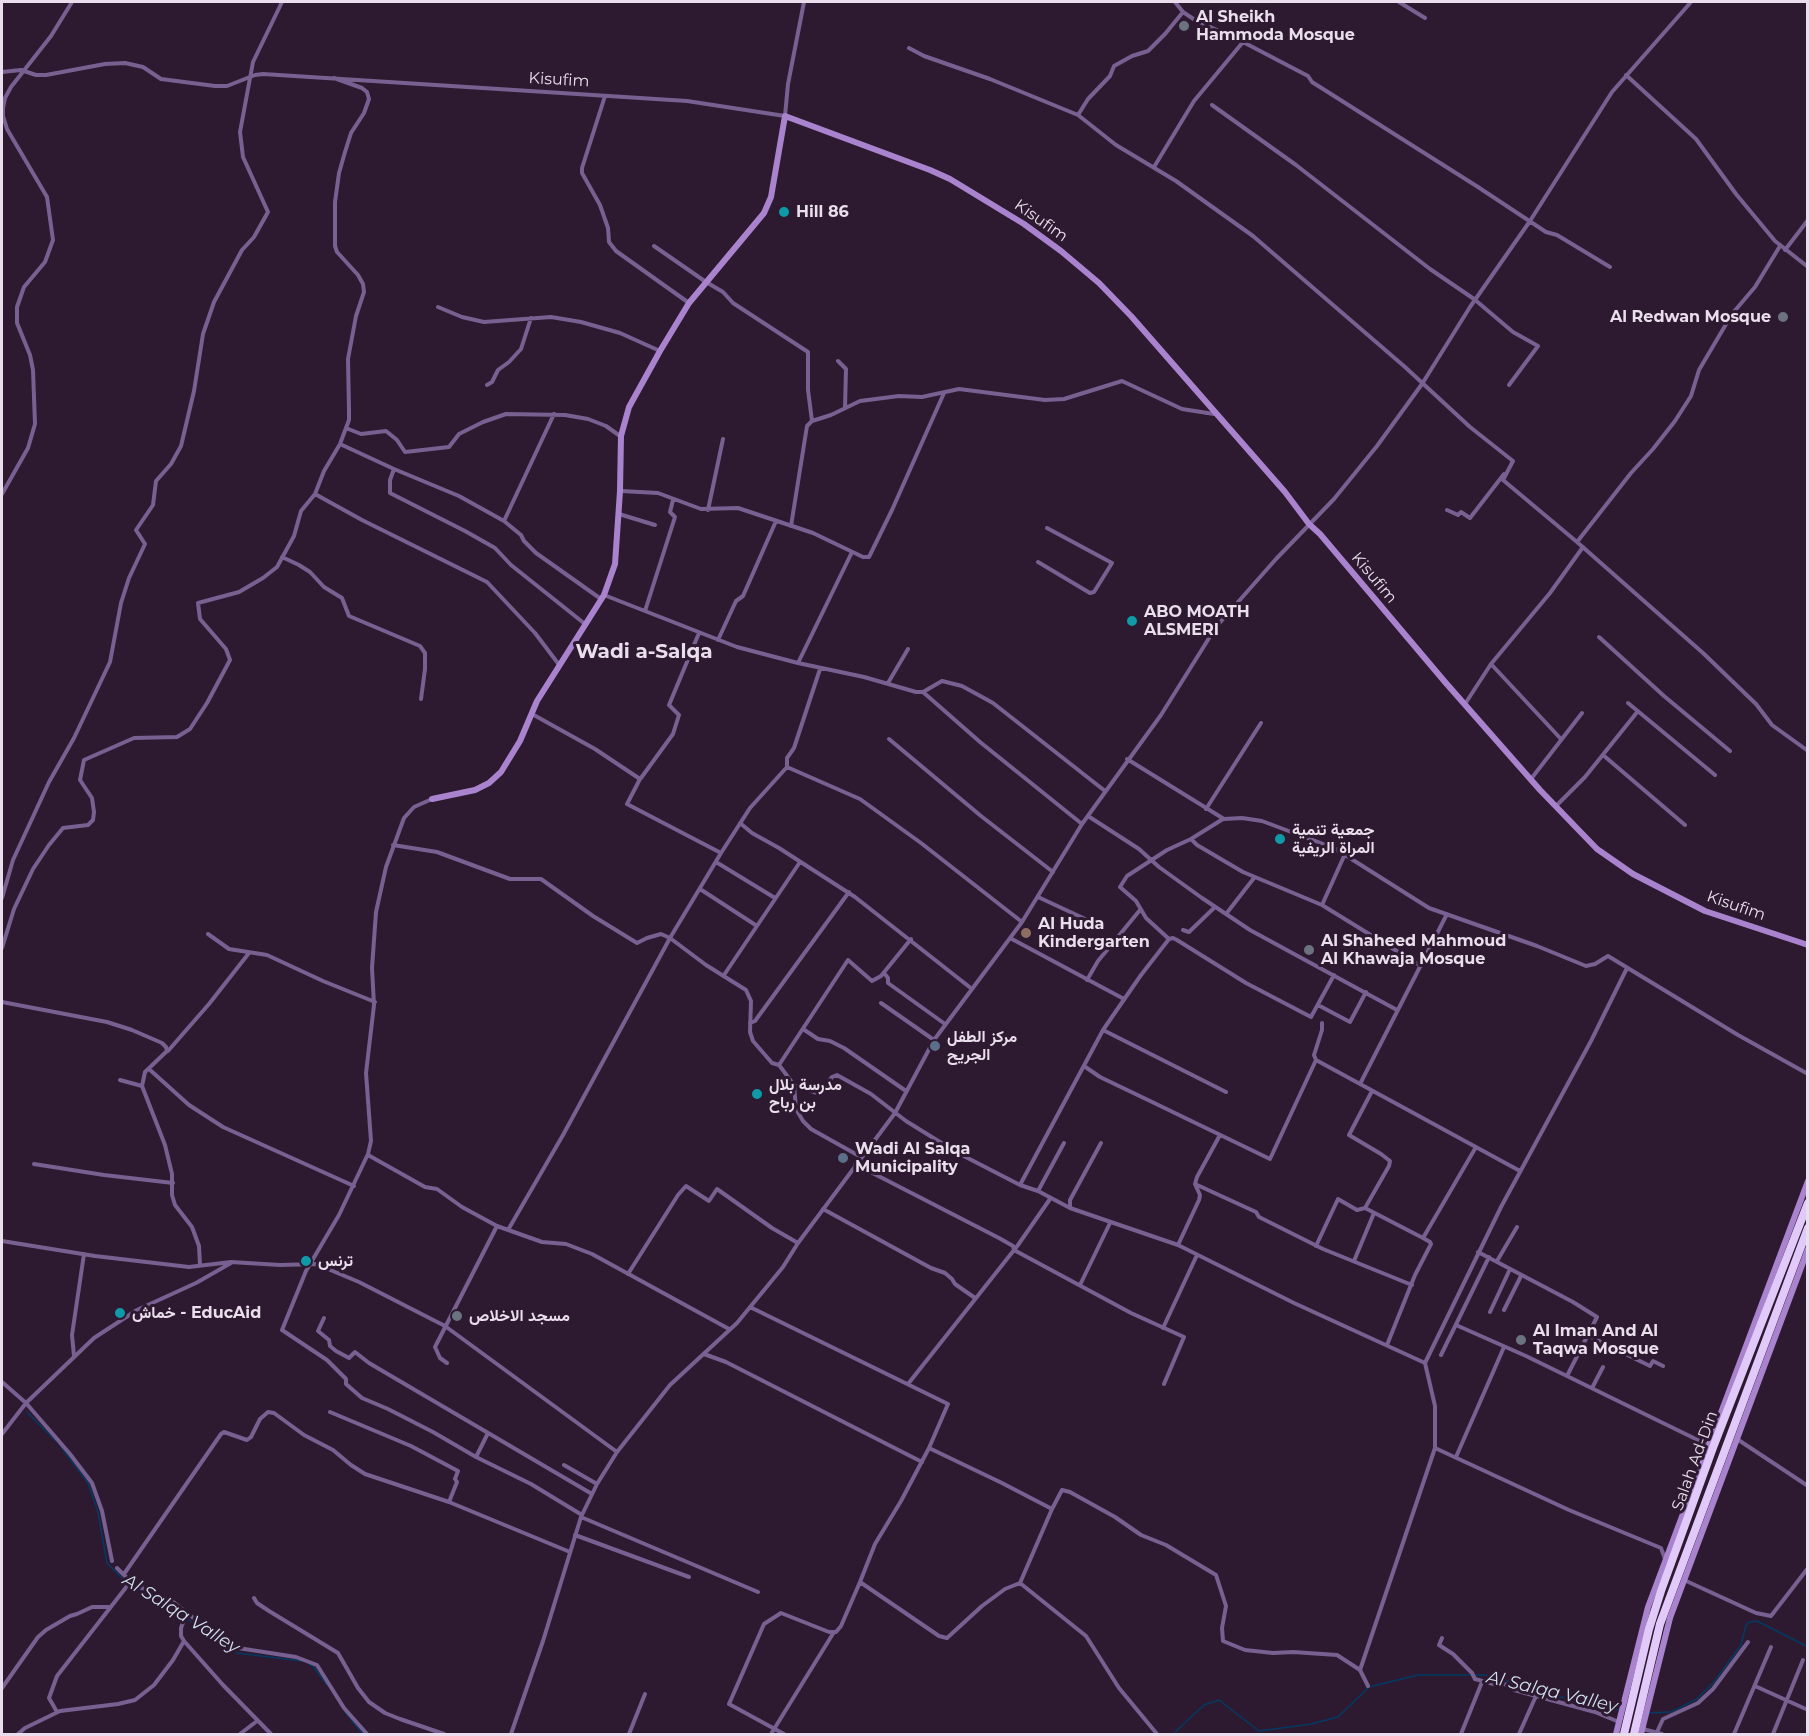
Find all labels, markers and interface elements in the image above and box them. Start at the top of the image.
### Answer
place label: Al Sheikh Hammoda Mosque [1196,7,1355,45]
marker: Al Sheikh Hammoda Mosque [1177,19,1191,33]
street label: Kisufim [528,69,590,91]
street label: Kisufim [1011,196,1071,246]
place label: Hill 86 [796,202,849,222]
marker: Hill 86 [777,205,791,219]
place label: Al Redwan Mosque [1610,307,1771,327]
marker: Al Redwan Mosque [1776,310,1790,324]
street label: Kisufim [1347,548,1401,608]
place label: ABO MOATH ALSMERI [1144,602,1250,640]
marker: ABO MOATH ALSMERI [1125,614,1139,628]
district label: Wadi a-Salqa [575,640,713,664]
place label: جمعية تنمية المراة الريفية [1292,820,1375,858]
marker: جمعية تنمية المراة الريفية [1273,832,1287,846]
street label: Kisufim [1704,887,1768,925]
place label: Al Huda Kindergarten [1038,914,1150,952]
marker: Al Huda Kindergarten [1019,926,1033,940]
place label: Al Shaheed Mahmoud Al Khawaja Mosque [1321,931,1506,969]
marker: Al Shaheed Mahmoud Al Khawaja Mosque [1302,943,1316,957]
place label: مركز الطفل الجريح [947,1027,1017,1065]
marker: مركز الطفل الجريح [928,1039,942,1053]
place label: مدرسة بلال بن رباح [769,1075,842,1113]
marker: مدرسة بلال بن رباح [750,1087,764,1101]
place label: Wadi Al Salqa Municipality [855,1139,970,1177]
marker: Wadi Al Salqa Municipality [836,1151,850,1165]
place label: ترنس [318,1251,353,1271]
marker: ترنس [299,1254,313,1268]
place label: خماش - EducAid [132,1303,261,1323]
marker: خماش - EducAid [113,1306,127,1320]
place label: مسجد الاخلاص [469,1306,570,1326]
marker: مسجد الاخلاص [450,1309,464,1323]
place label: Al Iman And Al Taqwa Mosque [1533,1321,1659,1359]
marker: Al Iman And Al Taqwa Mosque [1514,1333,1528,1347]
street label: Salah Ad-Din [1668,1409,1722,1513]
water label: Al Salqa Valley [119,1569,243,1659]
water label: Al Salqa Valley [1484,1666,1620,1718]

